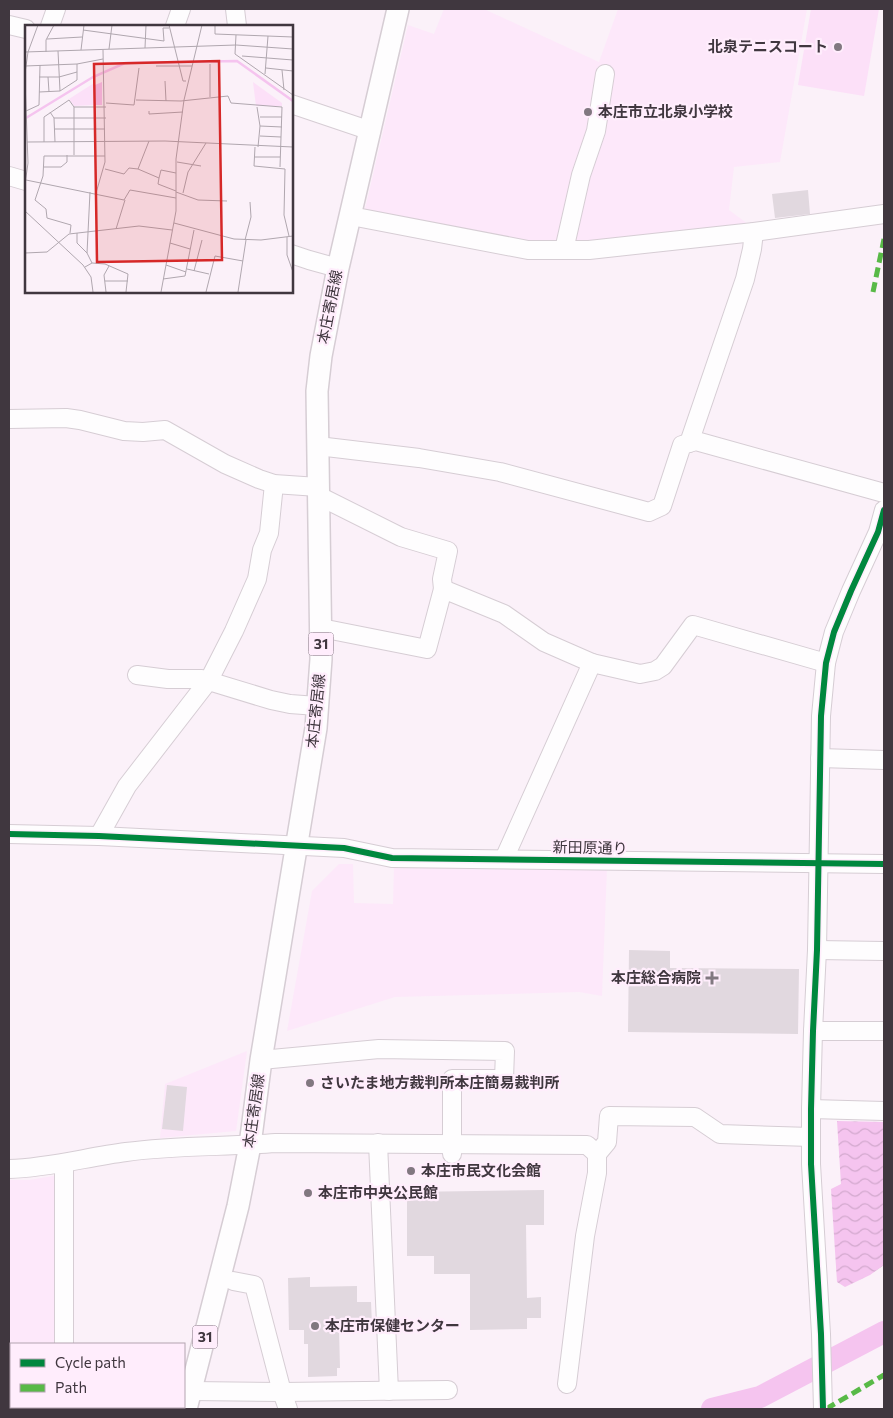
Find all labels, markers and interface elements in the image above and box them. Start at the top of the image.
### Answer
inset map [25,25,292,292]
place label: 北泉テニスコート [708,37,828,55]
marker: 北泉テニスコート [832,41,844,53]
place label: 本庄市立北泉小学校 [598,102,733,120]
marker: 本庄市立北泉小学校 [582,106,594,118]
street label: 本庄寄居線 [313,268,345,345]
road number: 31 [308,633,334,656]
street label: 本庄寄居線 [302,673,328,749]
street label: 新田原通り [552,837,628,857]
place label: 本庄総合病院 [611,968,701,986]
marker: 本庄総合病院 [705,971,719,985]
street label: 本庄寄居線 [239,1072,267,1149]
place label: さいたま地方裁判所本庄簡易裁判所 [320,1073,560,1091]
marker: さいたま地方裁判所本庄簡易裁判所 [304,1077,316,1089]
place label: 本庄市民文化会館 [421,1161,541,1179]
marker: 本庄市民文化会館 [405,1165,417,1177]
place label: 本庄市中央公民館 [318,1183,438,1201]
marker: 本庄市中央公民館 [302,1187,314,1199]
place label: 本庄市保健センター [325,1316,460,1334]
marker: 本庄市保健センター [309,1320,321,1332]
road number: 31 [192,1325,218,1348]
legend [10,1343,185,1408]
text: Cycle path [55,1353,126,1371]
text: Path [55,1378,87,1396]

